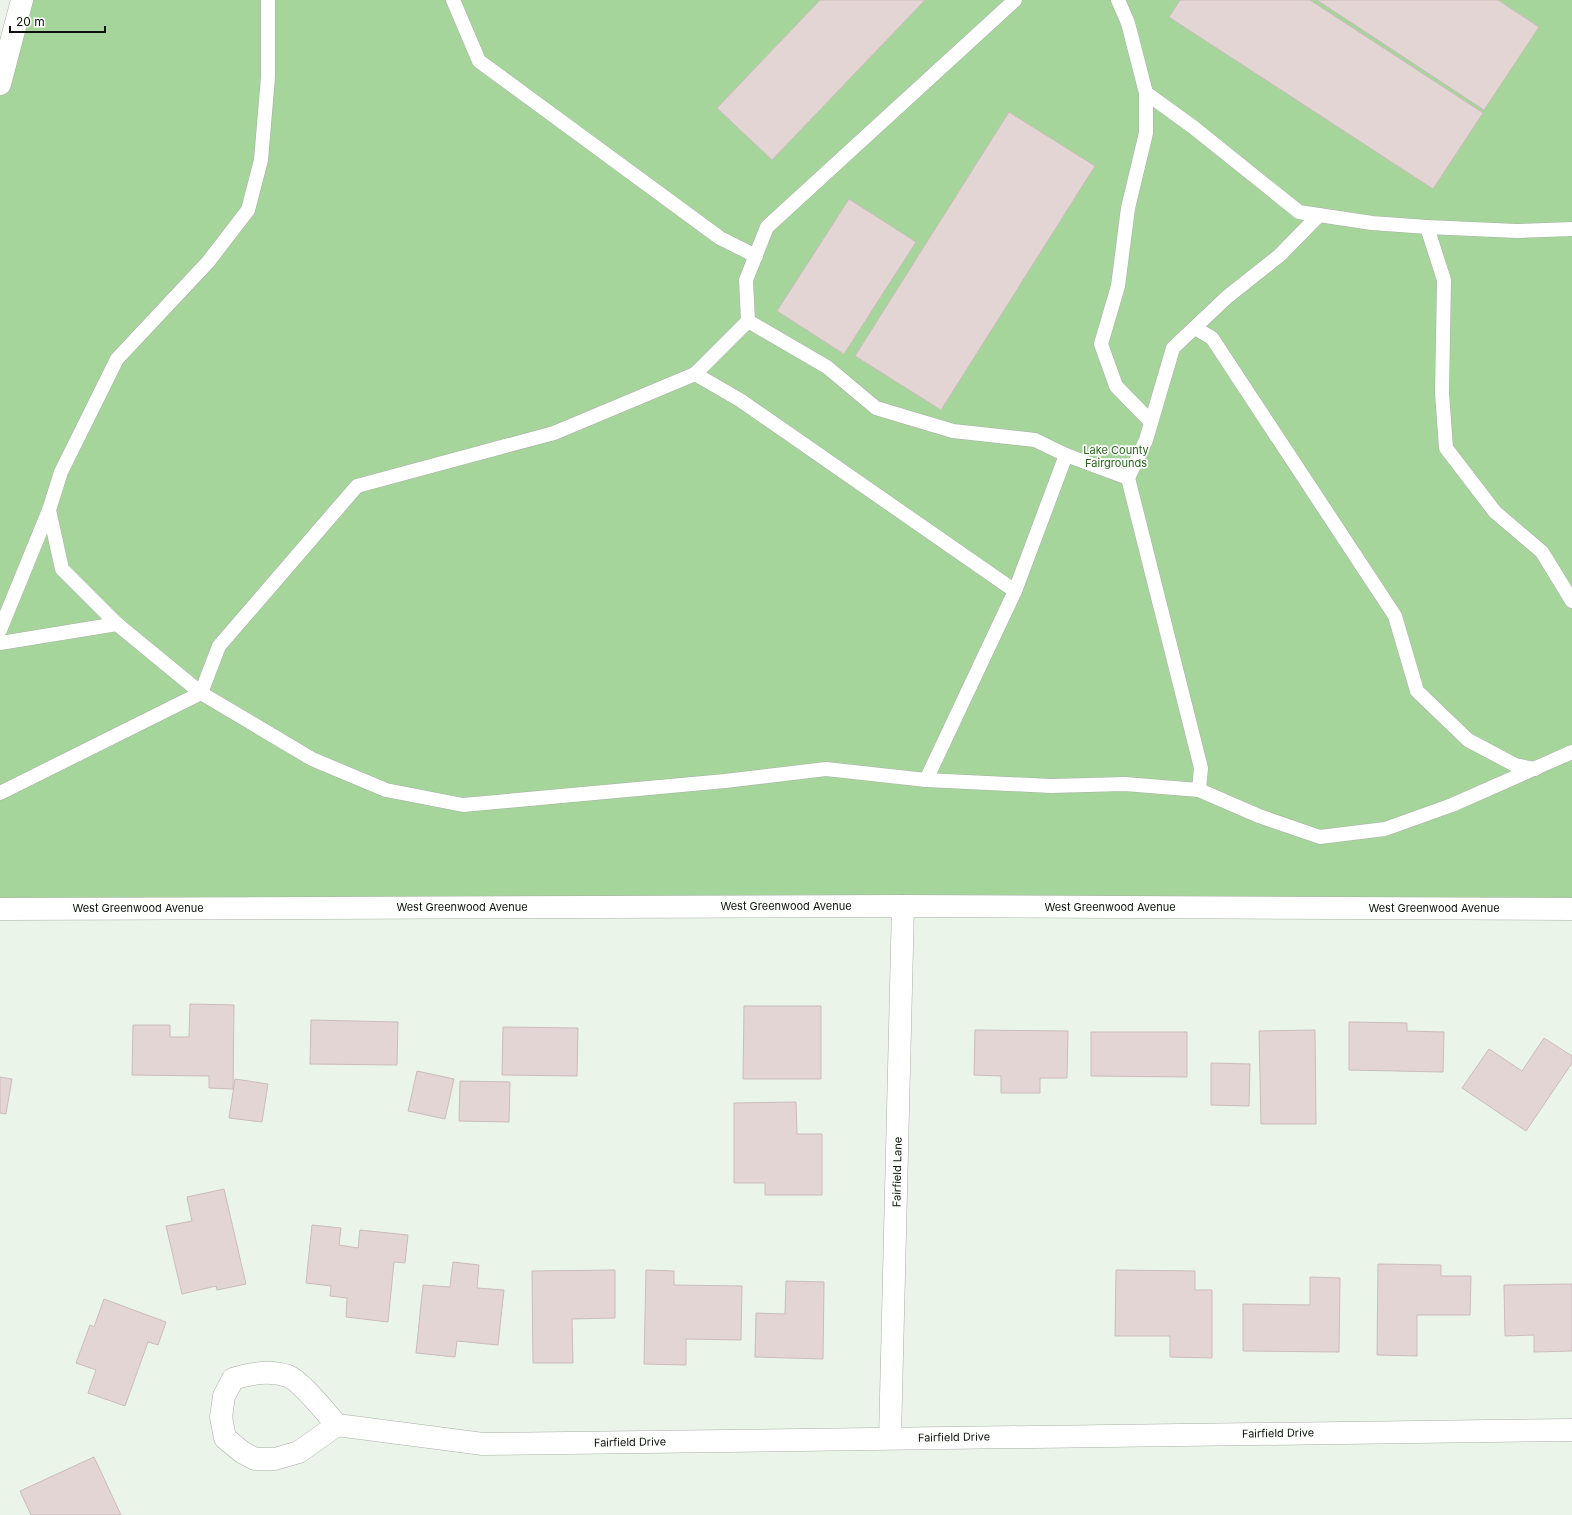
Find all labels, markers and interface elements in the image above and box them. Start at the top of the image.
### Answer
scale bar [10,8,105,34]
text: 20 m [16,14,45,29]
park label: Lake County Fairgrounds [1083,443,1149,470]
street label: West Greenwood Avenue [720,899,852,913]
street label: West Greenwood Avenue [396,900,528,914]
street label: West Greenwood Avenue [1044,900,1176,914]
street label: West Greenwood Avenue [72,901,204,915]
street label: West Greenwood Avenue [1368,901,1500,915]
street label: Fairfield Lane [889,1137,905,1207]
street label: Fairfield Drive [1242,1425,1314,1441]
street label: Fairfield Drive [918,1429,990,1445]
street label: Fairfield Drive [594,1434,666,1450]

